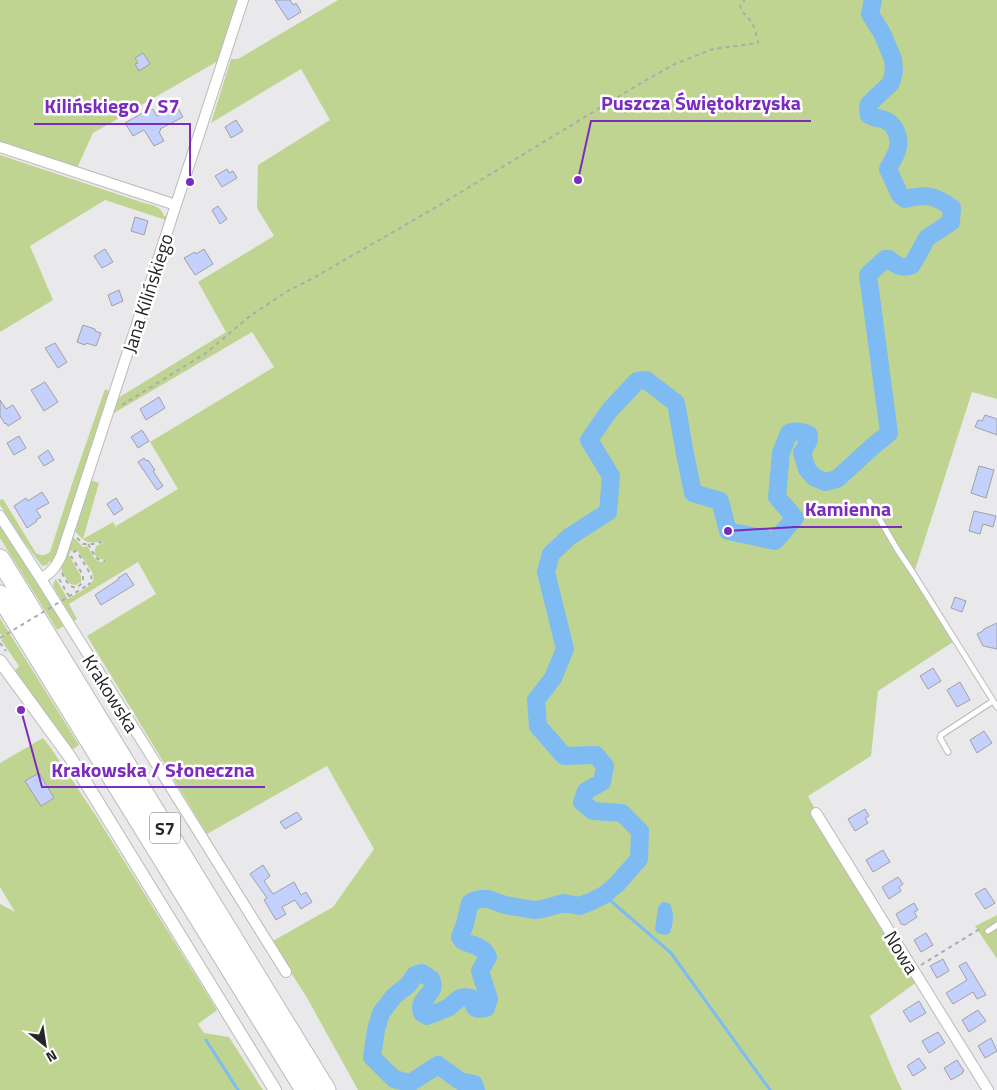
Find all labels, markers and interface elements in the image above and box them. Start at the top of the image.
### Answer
callout: Puszcza Świętokrzyska [591,86,811,121]
text: Puszcza Świętokrzyska [601,87,801,118]
callout: Kilińskiego / S7 [34,89,190,124]
text: Kilińskiego / S7 [44,90,180,121]
street label: Jana Kilińskiego [114,229,180,357]
callout: Kamienna [795,492,902,527]
text: Kamienna [805,493,891,524]
street label: Krakowska [76,648,147,738]
callout: Krakowska / Słoneczna [42,752,265,787]
text: Krakowska / Słoneczna [51,754,255,785]
road number: S7 [150,812,180,844]
street label: Nowa [877,925,927,980]
north arrow [20,1020,70,1070]
text: N [42,1045,61,1068]

